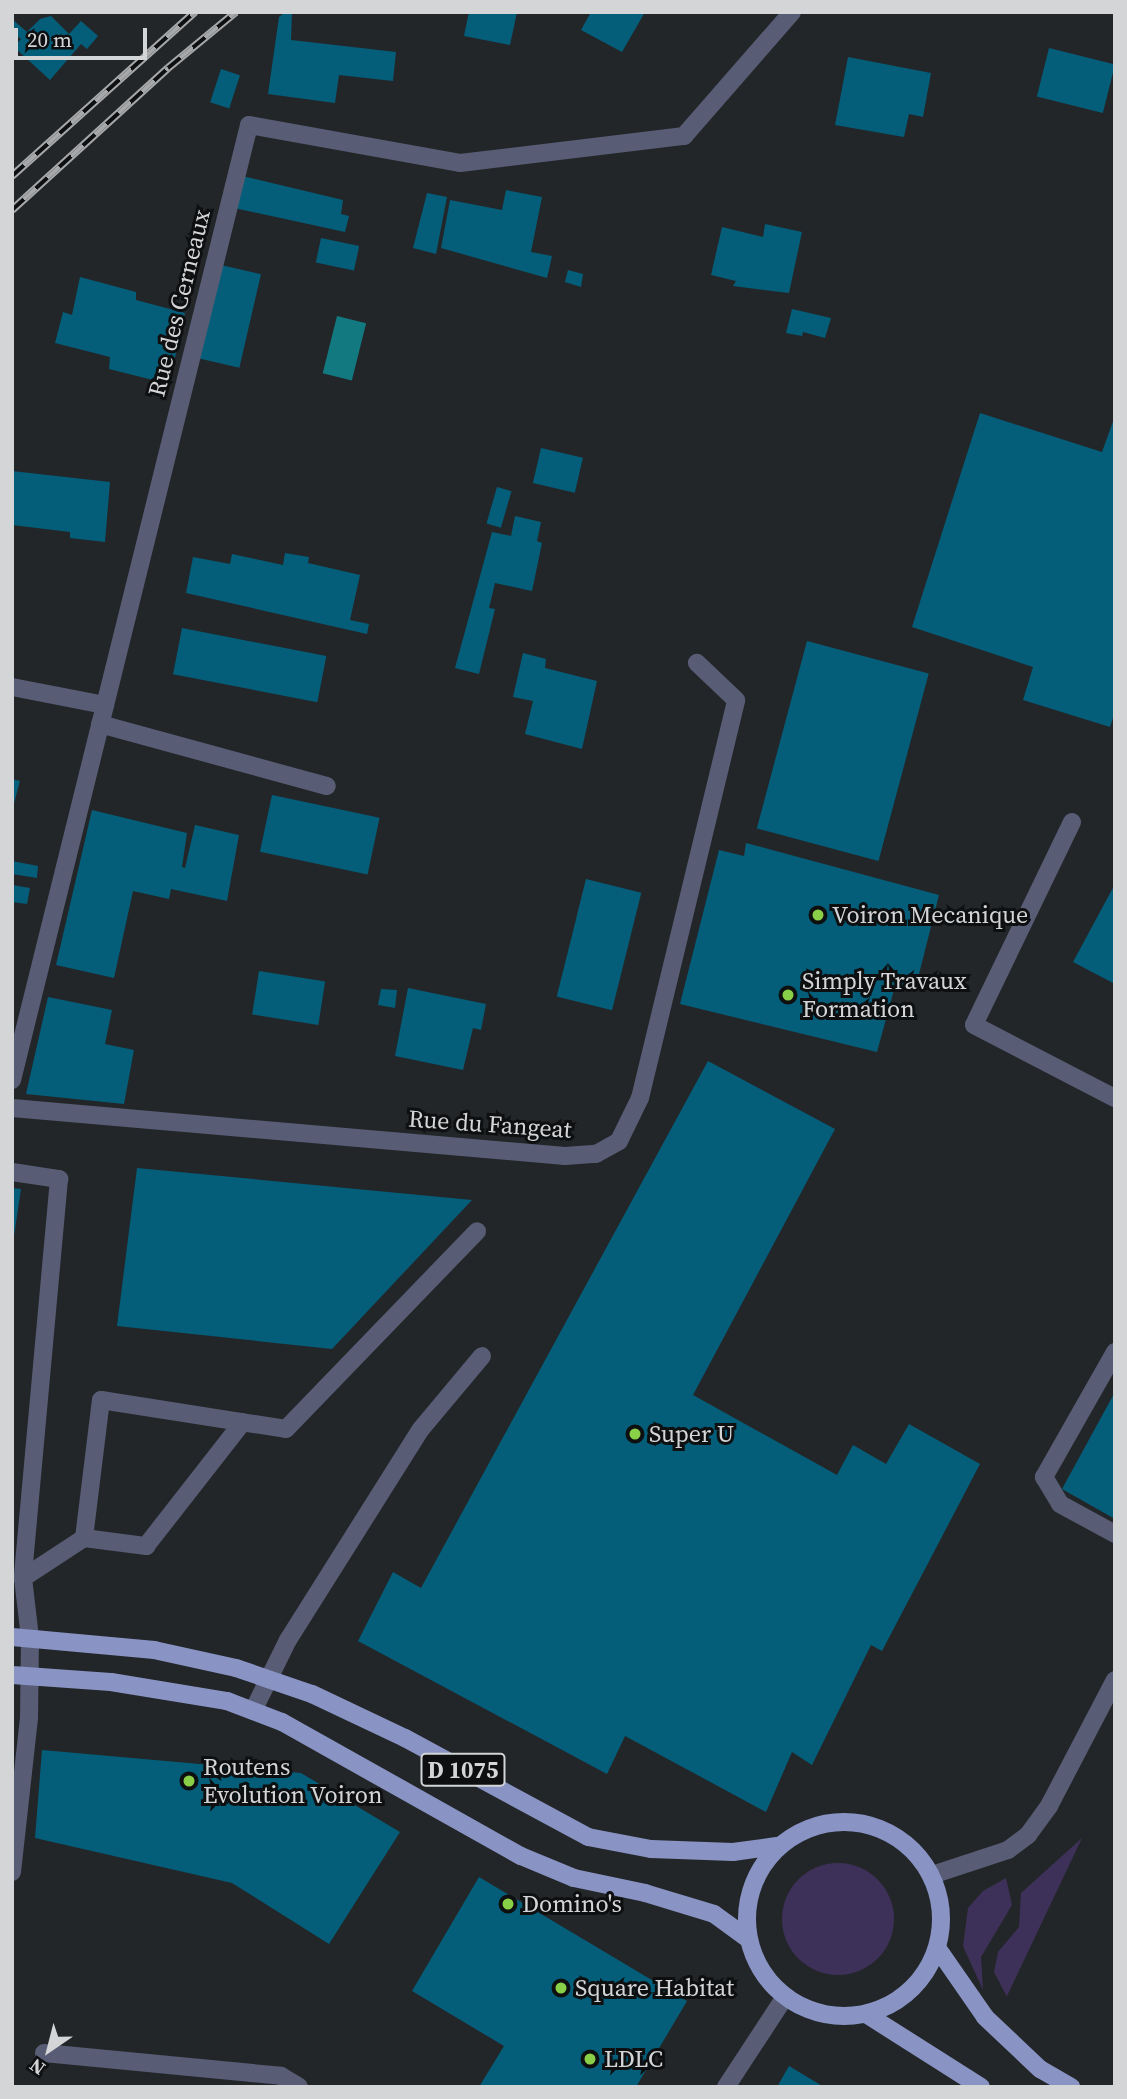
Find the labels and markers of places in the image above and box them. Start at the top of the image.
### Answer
place label: Voiron Mecanique [832,901,1028,929]
marker: Voiron Mecanique [810,907,826,923]
place label: Simply Travaux Formation [802,967,967,1023]
marker: Simply Travaux Formation [780,987,796,1003]
place label: Super U [649,1420,734,1448]
marker: Super U [627,1426,643,1442]
place label: Routens Evolution Voiron [203,1753,383,1809]
marker: Routens Evolution Voiron [181,1773,197,1789]
place label: Domino's [522,1890,622,1918]
marker: Domino's [500,1896,516,1912]
place label: Square Habitat [575,1974,734,2002]
marker: Square Habitat [553,1980,569,1996]
place label: LDLC [604,2045,663,2073]
marker: LDLC [582,2051,598,2067]

